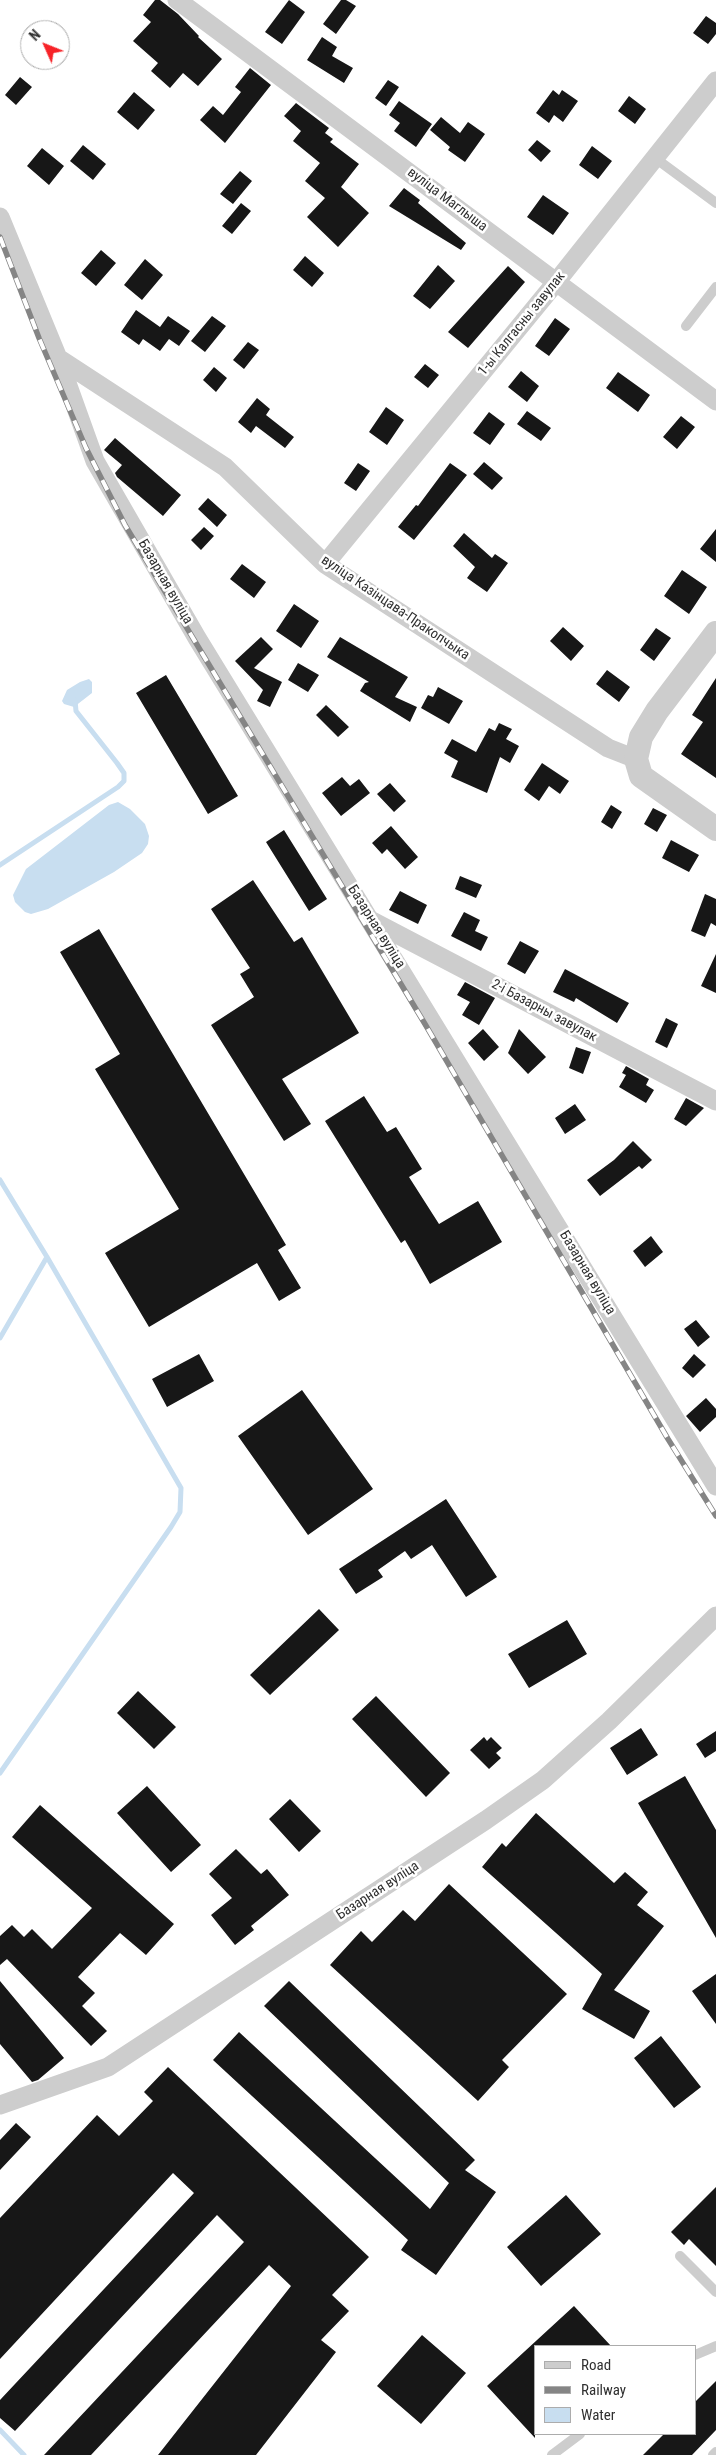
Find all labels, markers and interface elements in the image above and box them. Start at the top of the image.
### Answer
north arrow [20,20,70,70]
text: N [26,27,44,44]
street label: вуліца Маглыша [404,165,490,235]
street label: 1-ы Калгасны завулак [475,269,569,379]
street label: Базарная вуліца [134,537,196,627]
street label: вуліца Казінцава-Пракопчыка [318,552,472,664]
street label: Базарная вуліца [344,882,408,972]
street label: 2-і Базарны завулак [488,976,600,1046]
street label: Базарная вуліца [555,1228,619,1318]
street label: Базарная вуліца [334,1858,422,1924]
legend [534,2345,696,2435]
text: Road [581,2356,611,2374]
text: Railway [581,2381,626,2399]
text: Water [581,2406,615,2424]

